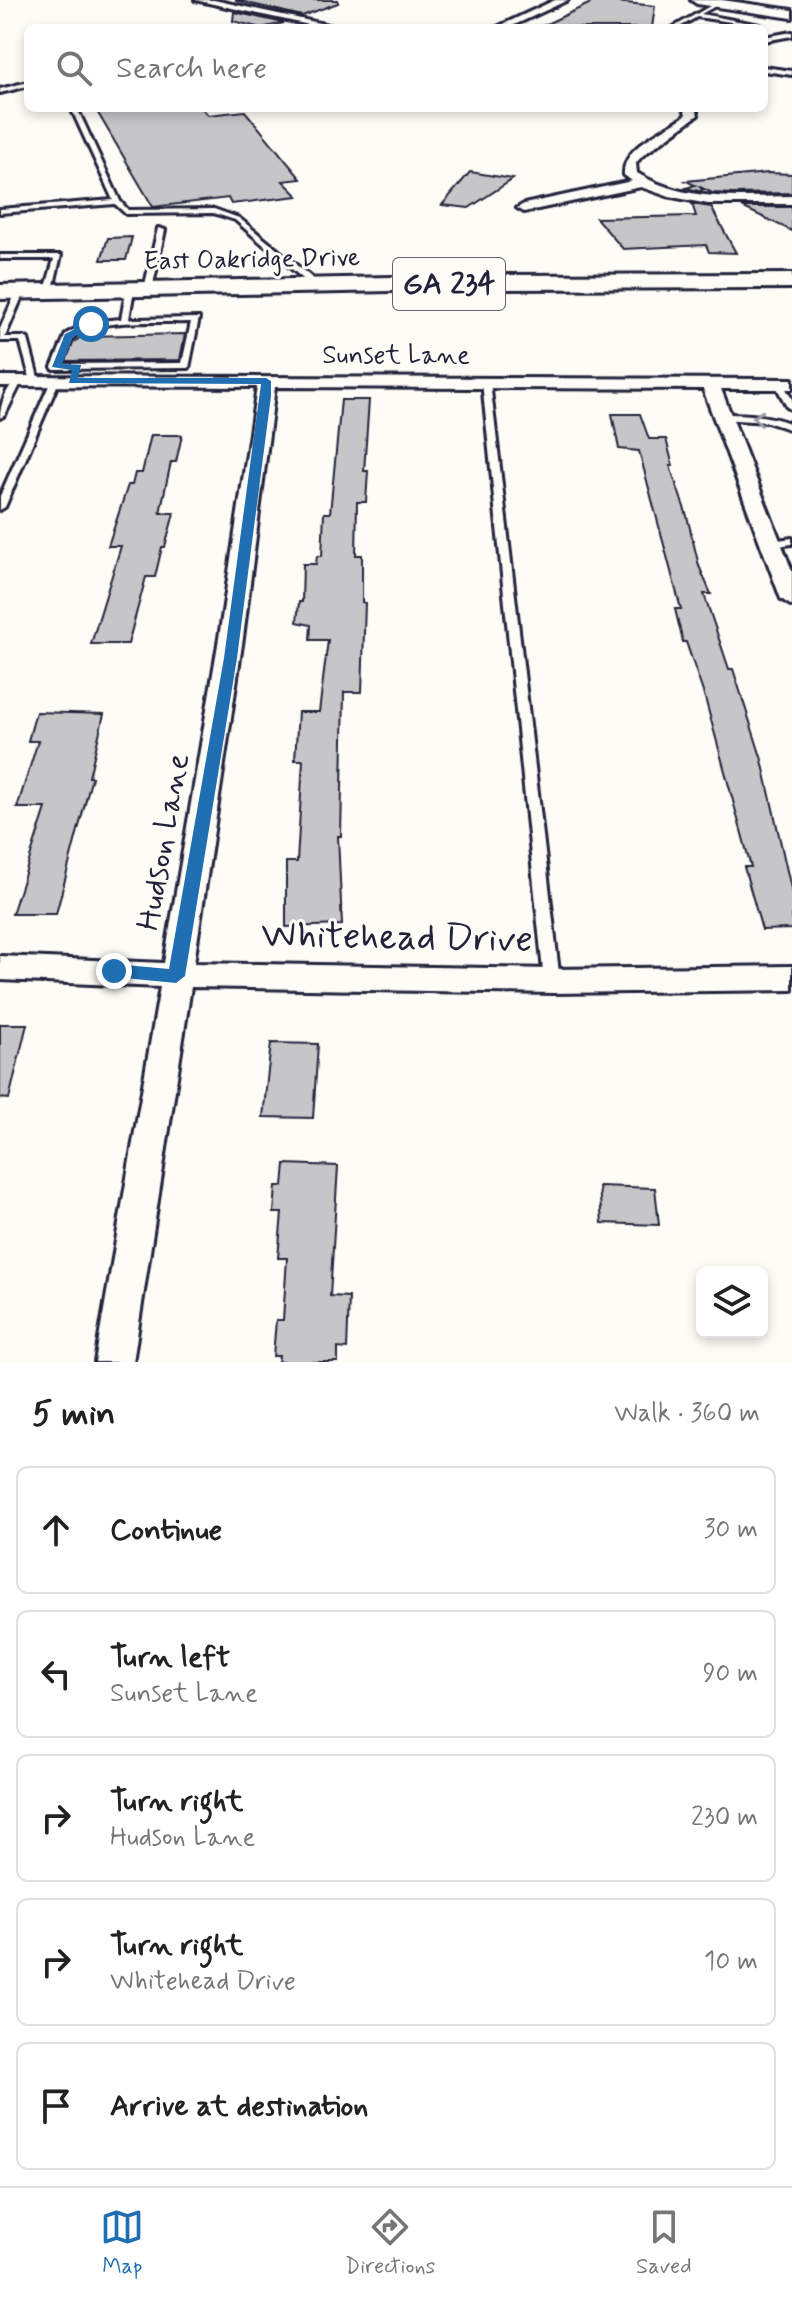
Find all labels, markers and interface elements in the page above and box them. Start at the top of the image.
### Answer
search box [24,24,768,112]
icon: search [52,46,96,90]
text: Search here [116,49,267,88]
street label: East Oakridge Drive [143,241,361,279]
road number: GA 234 [393,258,505,310]
route start [73,306,109,342]
street label: Sunset Lane [322,339,470,373]
one-way arrow [751,410,764,427]
street label: Hudson Lane [128,750,200,934]
street label: Whitehead Drive [261,911,533,965]
route end [96,953,132,989]
map controls [696,1266,768,1338]
button: layers [696,1266,768,1338]
text: 5 min [32,1392,115,1437]
text: Walk · 360 m [614,1397,760,1431]
icon: ahead [34,1508,78,1552]
text: Continue [110,1511,222,1550]
text: 30 m [704,1513,758,1547]
text: Turn left [110,1638,230,1677]
icon: left [34,1652,78,1696]
text: 90 m [703,1657,758,1691]
text: Sunset Lane [110,1677,258,1711]
text: Turn right [110,1782,243,1821]
icon: right [34,1796,78,1840]
text: 230 m [691,1801,758,1835]
text: Hudson Lane [110,1821,255,1855]
text: Turn right [110,1926,243,1965]
icon: right [34,1940,78,1984]
text: 10 m [704,1945,758,1979]
text: Whitehead Drive [110,1965,296,1999]
icon: arrive [34,2084,78,2128]
text: Arrive at destination [110,2087,368,2126]
tab: Map [100,2205,144,2281]
tab: Directions [345,2205,435,2281]
tab: Saved [636,2205,692,2281]

